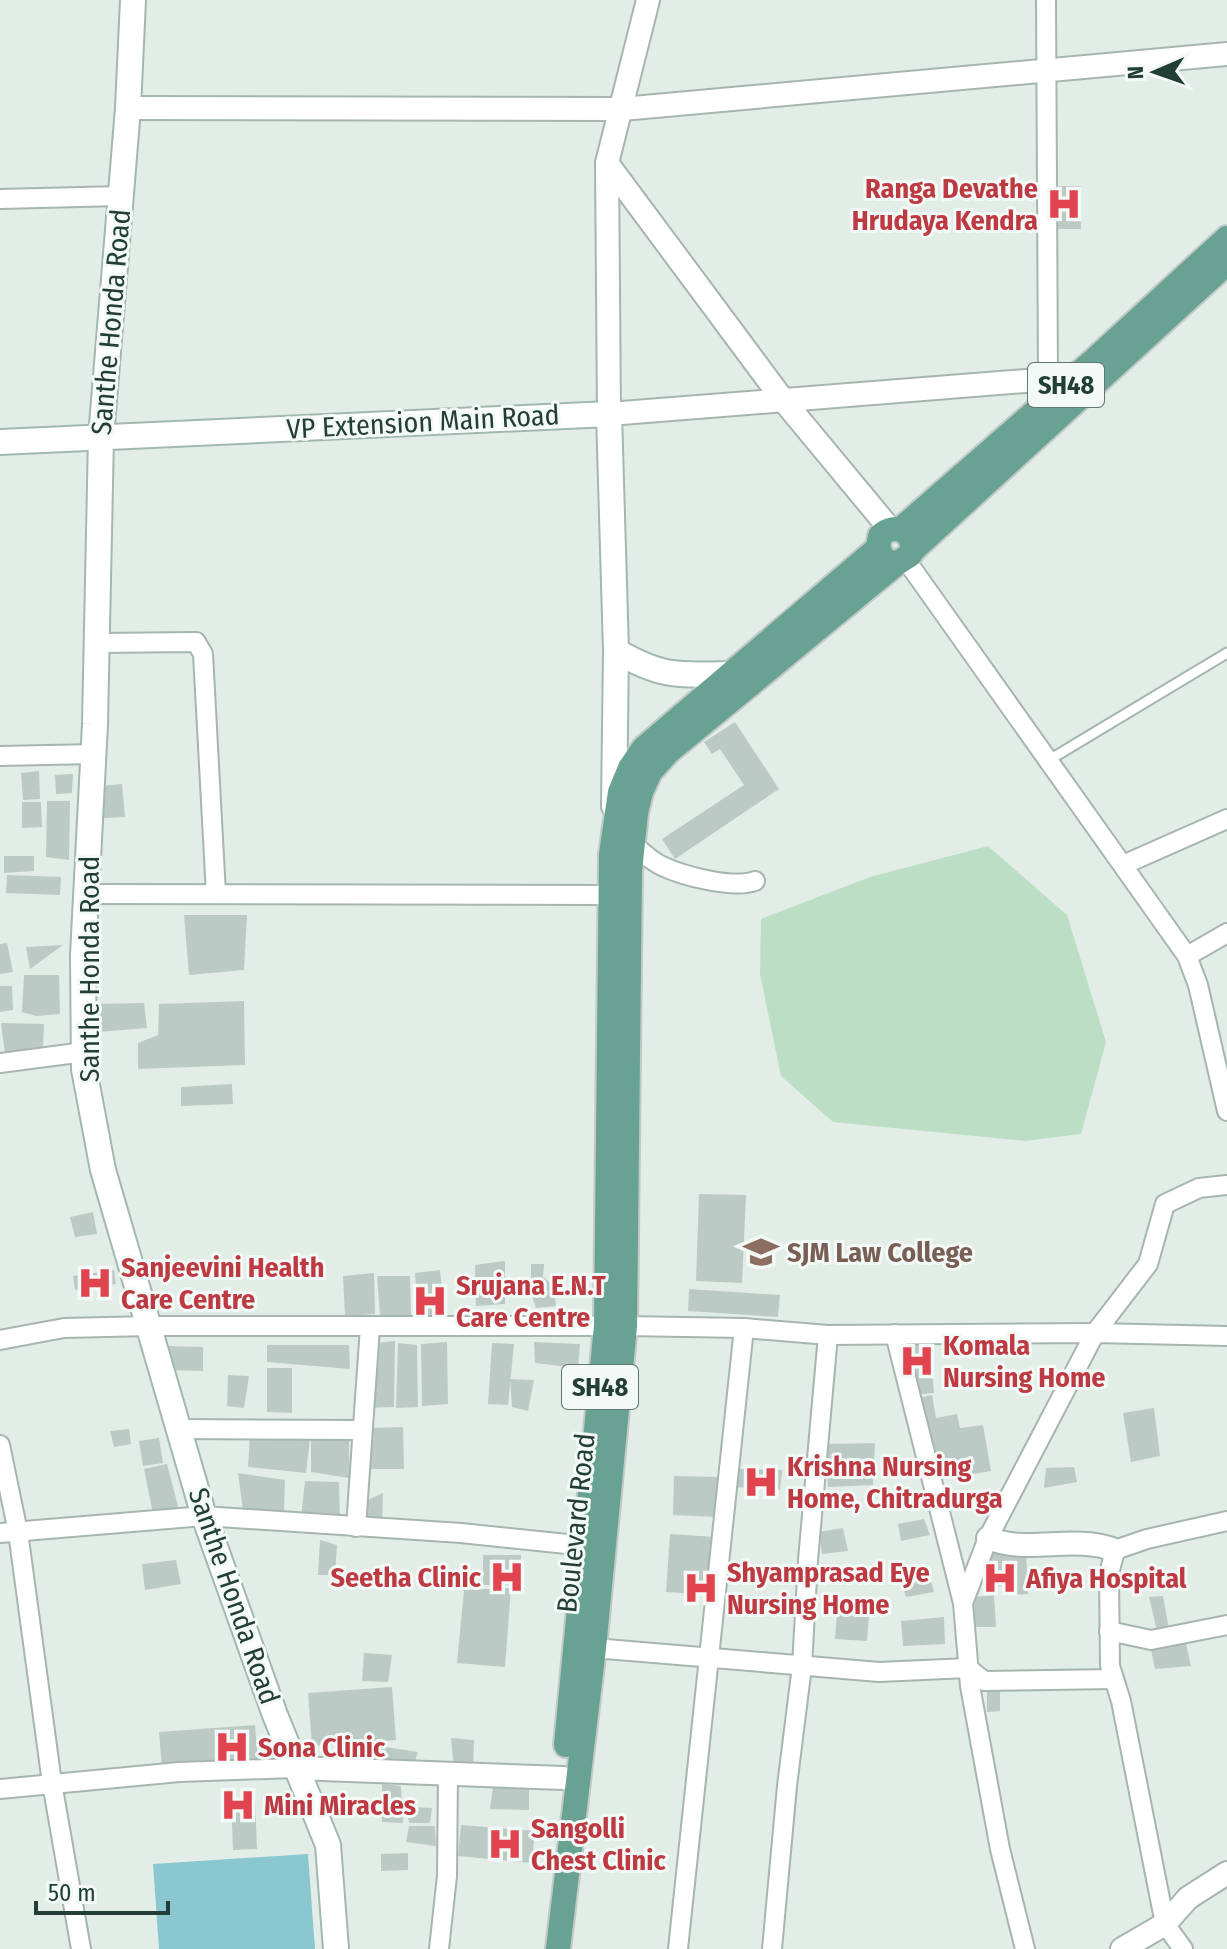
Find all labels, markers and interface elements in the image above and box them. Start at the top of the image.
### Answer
north arrow [1115,32,1195,112]
text: N [1122,66,1149,80]
place label: Ranga Devathe Hrudaya Kendra [852,172,1038,237]
hospital icon: Ranga Devathe Hrudaya Kendra [1045,185,1083,223]
street label: Santhe Honda Road [85,208,137,436]
road number: SH48 [1028,363,1104,407]
street label: VP Extension Main Road [286,398,560,446]
street label: Santhe Honda Road [73,856,106,1082]
school or university icon: SJM Law College [742,1233,780,1271]
place label: SJM Law College [787,1236,973,1269]
place label: Sanjeevini Health Care Centre [121,1251,324,1316]
hospital icon: Sanjeevini Health Care Centre [76,1264,114,1302]
place label: Srujana E.N.T Care Centre [456,1269,606,1334]
hospital icon: Srujana E.N.T Care Centre [411,1282,449,1320]
place label: Komala Nursing Home [943,1329,1106,1394]
hospital icon: Komala Nursing Home [898,1342,936,1380]
road number: SH48 [562,1365,638,1409]
street label: Boulevard Road [550,1432,602,1614]
place label: Krishna Nursing Home, Chitradurga [787,1450,1003,1515]
hospital icon: Krishna Nursing Home, Chitradurga [742,1463,780,1501]
street label: Santhe Honda Road [182,1484,286,1708]
place label: Shyamprasad Eye Nursing Home [727,1556,930,1621]
hospital icon: Seetha Clinic [488,1558,526,1596]
hospital icon: Afiya Hospital [981,1559,1019,1597]
place label: Seetha Clinic [330,1561,482,1594]
place label: Afiya Hospital [1025,1562,1187,1595]
hospital icon: Shyamprasad Eye Nursing Home [682,1569,720,1607]
hospital icon: Sona Clinic [213,1728,251,1766]
place label: Sona Clinic [258,1731,386,1764]
hospital icon: Mini Miracles [219,1786,257,1824]
place label: Mini Miracles [264,1789,416,1822]
place label: Sangolli Chest Clinic [531,1812,666,1877]
hospital icon: Sangolli Chest Clinic [486,1825,524,1863]
scale bar [36,1865,168,1915]
text: 50 m [48,1879,96,1907]

